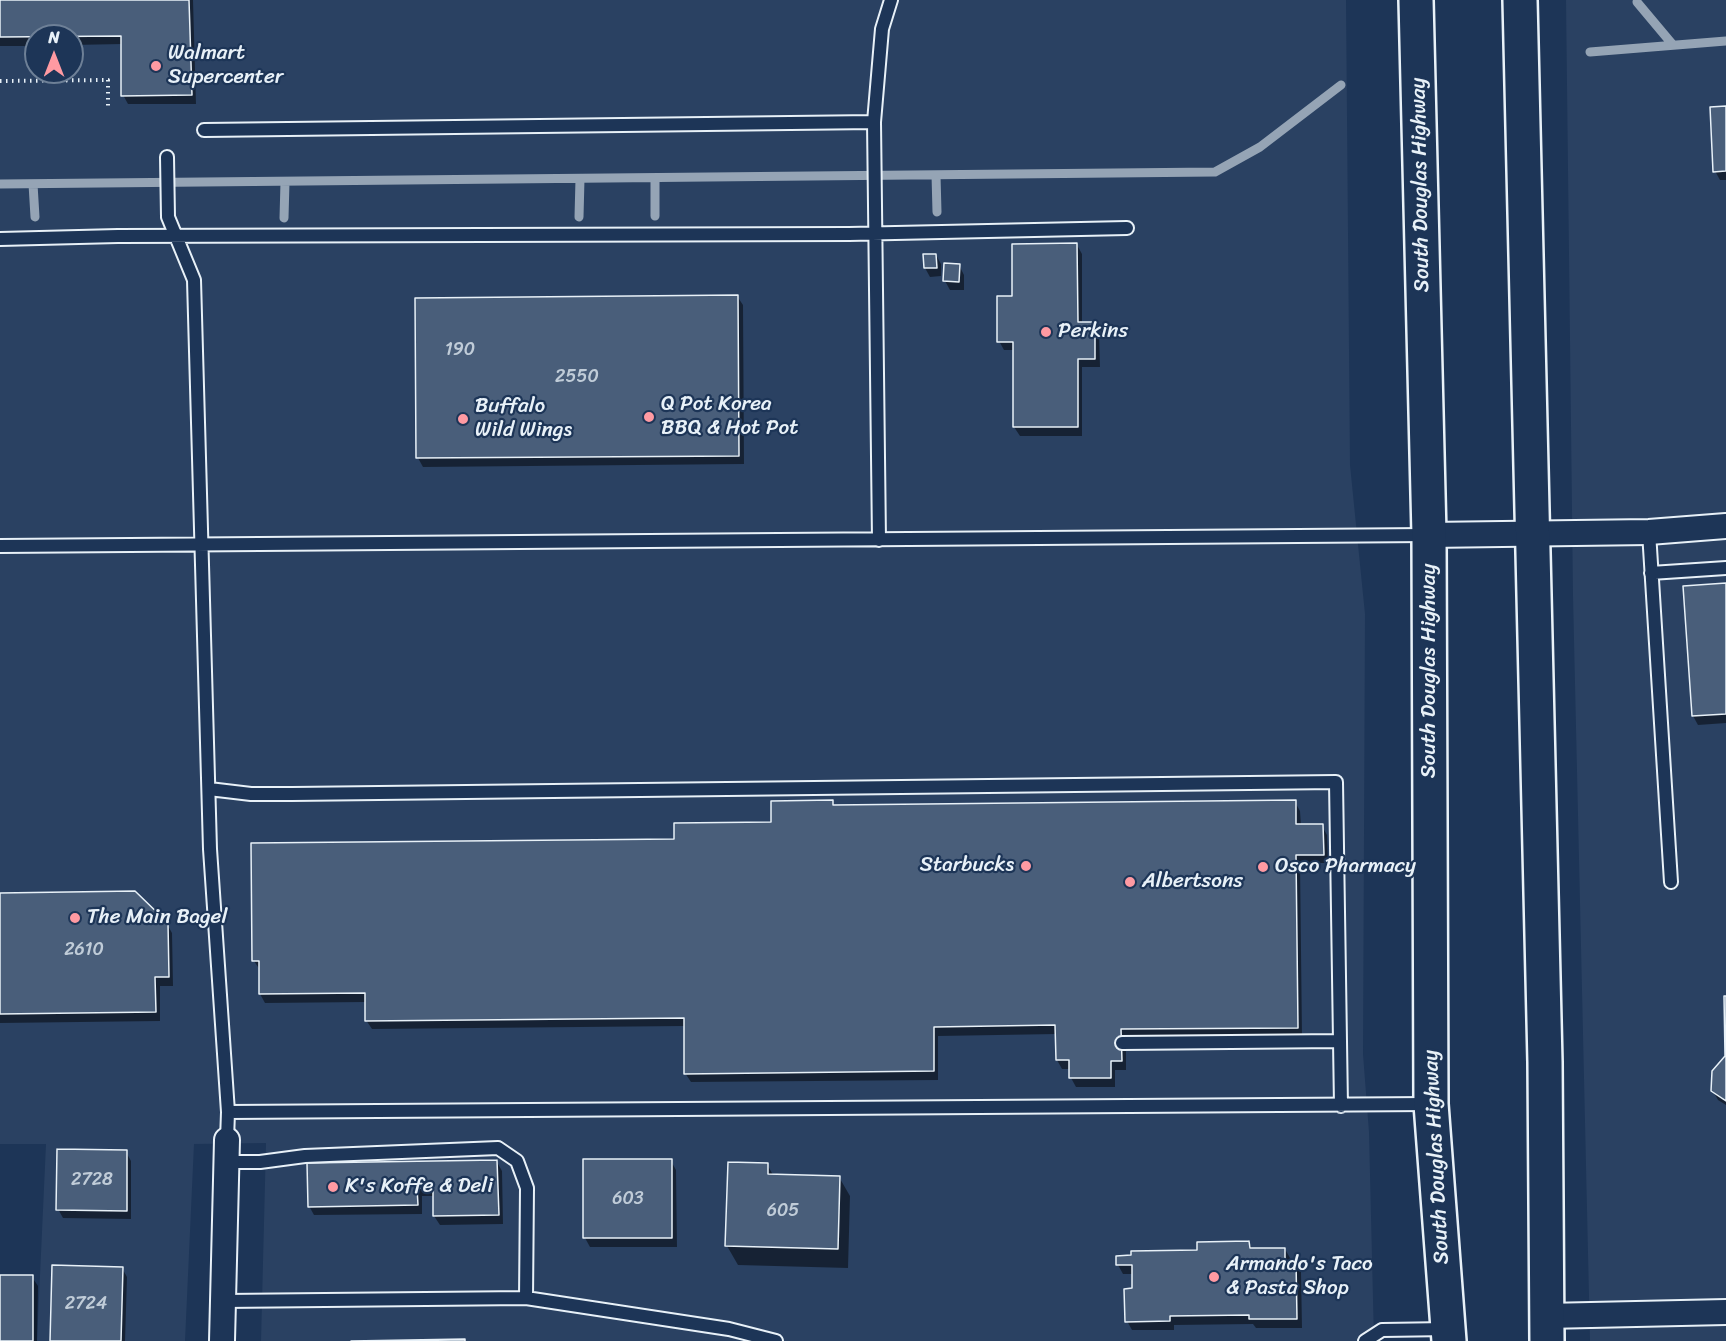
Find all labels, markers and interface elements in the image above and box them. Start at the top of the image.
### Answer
text: N [48,23,60,52]
north arrow [24,24,84,84]
place label: Walmart Supercenter [168,41,283,91]
marker: Walmart Supercenter [149,59,163,73]
street label: South Douglas Highway [1407,77,1435,293]
place label: Perkins [1058,319,1128,345]
marker: Perkins [1039,325,1053,339]
house number: 190 [445,339,475,361]
house number: 2550 [555,366,599,388]
place label: Q Pot Korea BBQ & Hot Pot [661,392,798,442]
place label: Buffalo Wild Wings [475,394,572,444]
marker: Q Pot Korea BBQ & Hot Pot [642,410,656,424]
marker: Buffalo Wild Wings [456,412,470,426]
street label: South Douglas Highway [1417,564,1443,778]
place label: Starbucks [920,853,1014,879]
place label: Osco Pharmacy [1275,854,1416,880]
marker: Starbucks [1019,859,1033,873]
marker: Osco Pharmacy [1256,860,1270,874]
place label: Albertsons [1142,869,1243,895]
marker: Albertsons [1123,875,1137,889]
place label: The Main Bagel [87,905,227,931]
marker: The Main Bagel [68,911,82,925]
house number: 2610 [64,939,104,961]
street label: South Douglas Highway [1419,1049,1455,1265]
house number: 2728 [71,1169,113,1191]
place label: K's Koffe & Deli [345,1174,493,1200]
marker: K's Koffe & Deli [326,1180,340,1194]
house number: 603 [612,1188,644,1210]
house number: 605 [767,1200,799,1222]
place label: Armando's Taco & Pasta Shop [1226,1252,1373,1302]
marker: Armando's Taco & Pasta Shop [1207,1270,1221,1284]
house number: 2724 [65,1293,107,1315]

